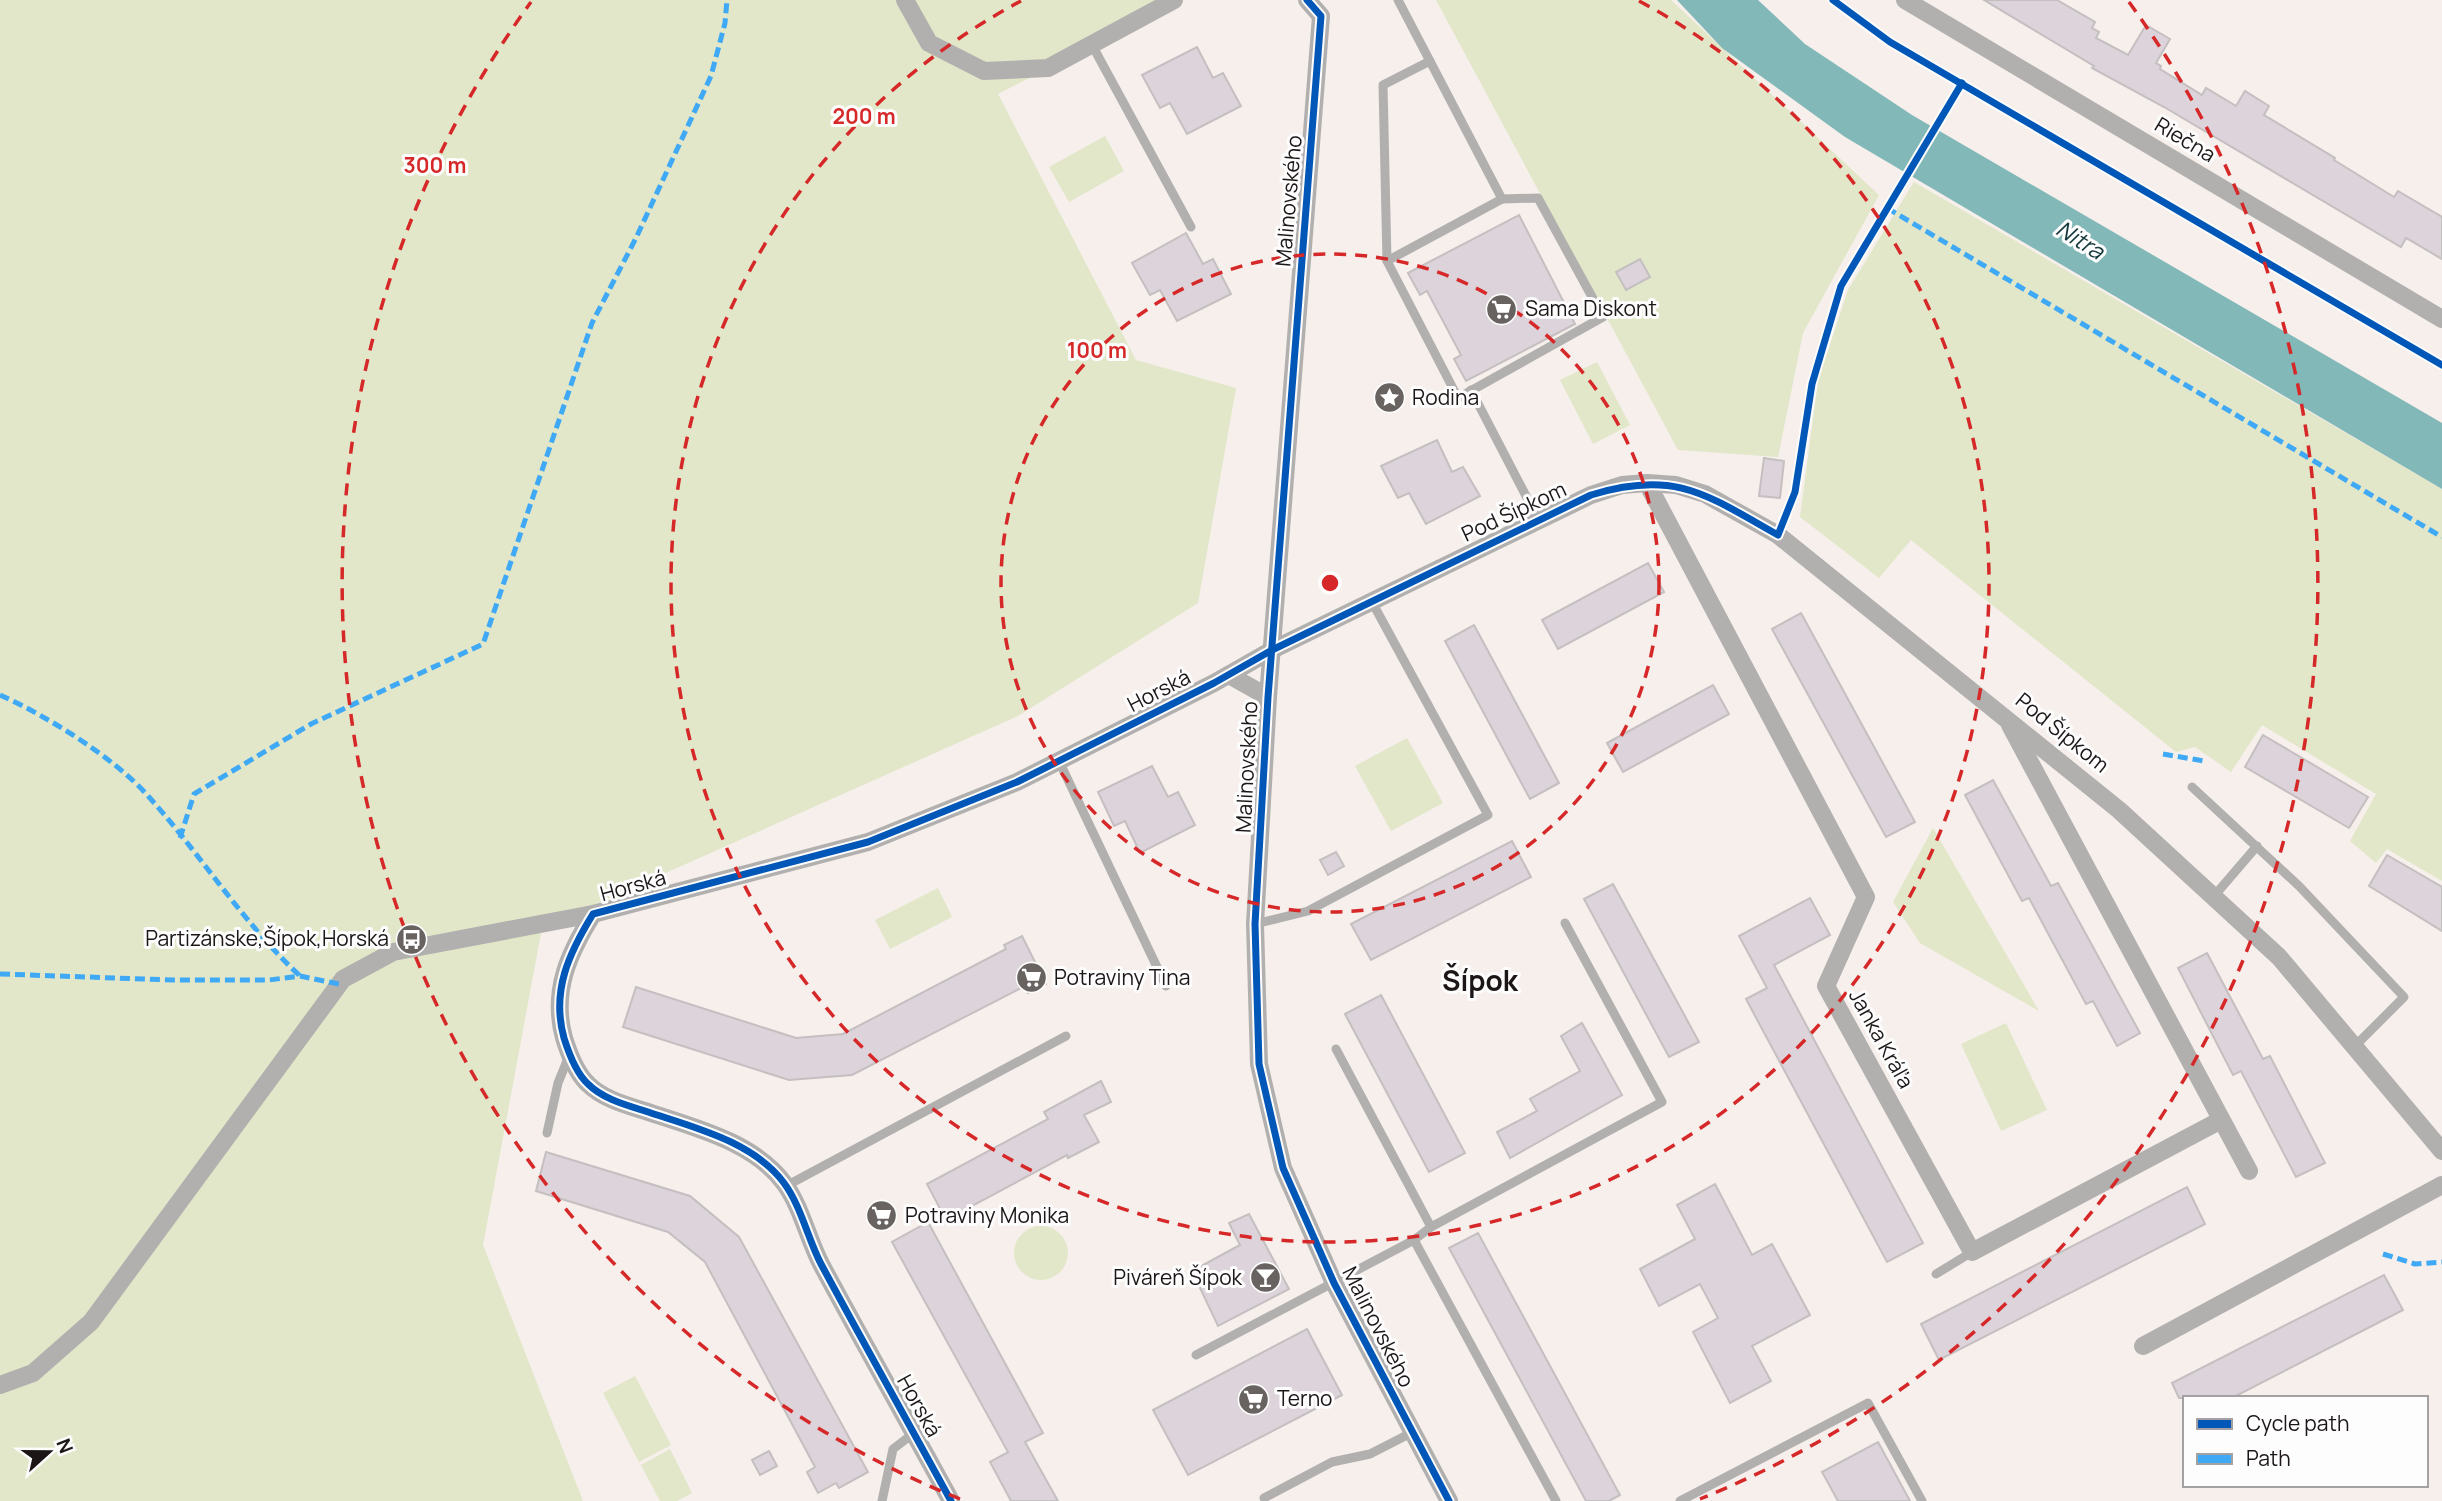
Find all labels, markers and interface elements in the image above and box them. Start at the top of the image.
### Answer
text: 200 m [832,102,896,130]
street label: Riečna [2150,110,2221,168]
street label: Malinovského [1268,134,1308,268]
text: 300 m [404,151,466,179]
water label: Nitra [2050,212,2112,267]
supermarket icon: Sama Diskont [1485,292,1519,326]
place label: Sama Diskont [1525,294,1657,322]
text: 100 m [1067,336,1127,364]
place icon: Rodina [1372,381,1406,415]
place label: Rodina [1412,383,1479,411]
street label: Pod Šípkom [1457,475,1570,548]
centre of rings [1318,571,1342,595]
street label: Horská [1122,662,1195,718]
street label: Pod Šípkom [2010,686,2115,778]
street label: Malinovského [1229,700,1263,834]
street label: Horská [597,863,669,907]
bus stop icon: Partizánske,Šípok,Horská [395,922,429,956]
place label: Partizánske,Šípok,Horská [145,924,389,952]
supermarket icon: Potraviny Tina [1014,961,1048,995]
district label: Šípok [1442,961,1519,999]
place label: Potraviny Tina [1054,963,1190,991]
street label: Janka Kráľa [1843,984,1921,1093]
supermarket icon: Potraviny Monika [865,1199,899,1233]
place label: Potraviny Monika [905,1201,1069,1229]
bar icon: Piváreň Šípok [1248,1261,1282,1295]
street label: Malinovského [1336,1261,1421,1392]
place label: Piváreň Šípok [1113,1263,1243,1291]
street label: Horská [891,1369,948,1442]
supermarket icon: Terno [1237,1382,1271,1416]
place label: Terno [1277,1384,1333,1412]
legend [2183,1396,2428,1487]
text: Cycle path [2246,1409,2349,1437]
north arrow [14,1417,84,1487]
text: N [50,1435,79,1457]
text: Path [2246,1444,2291,1472]

